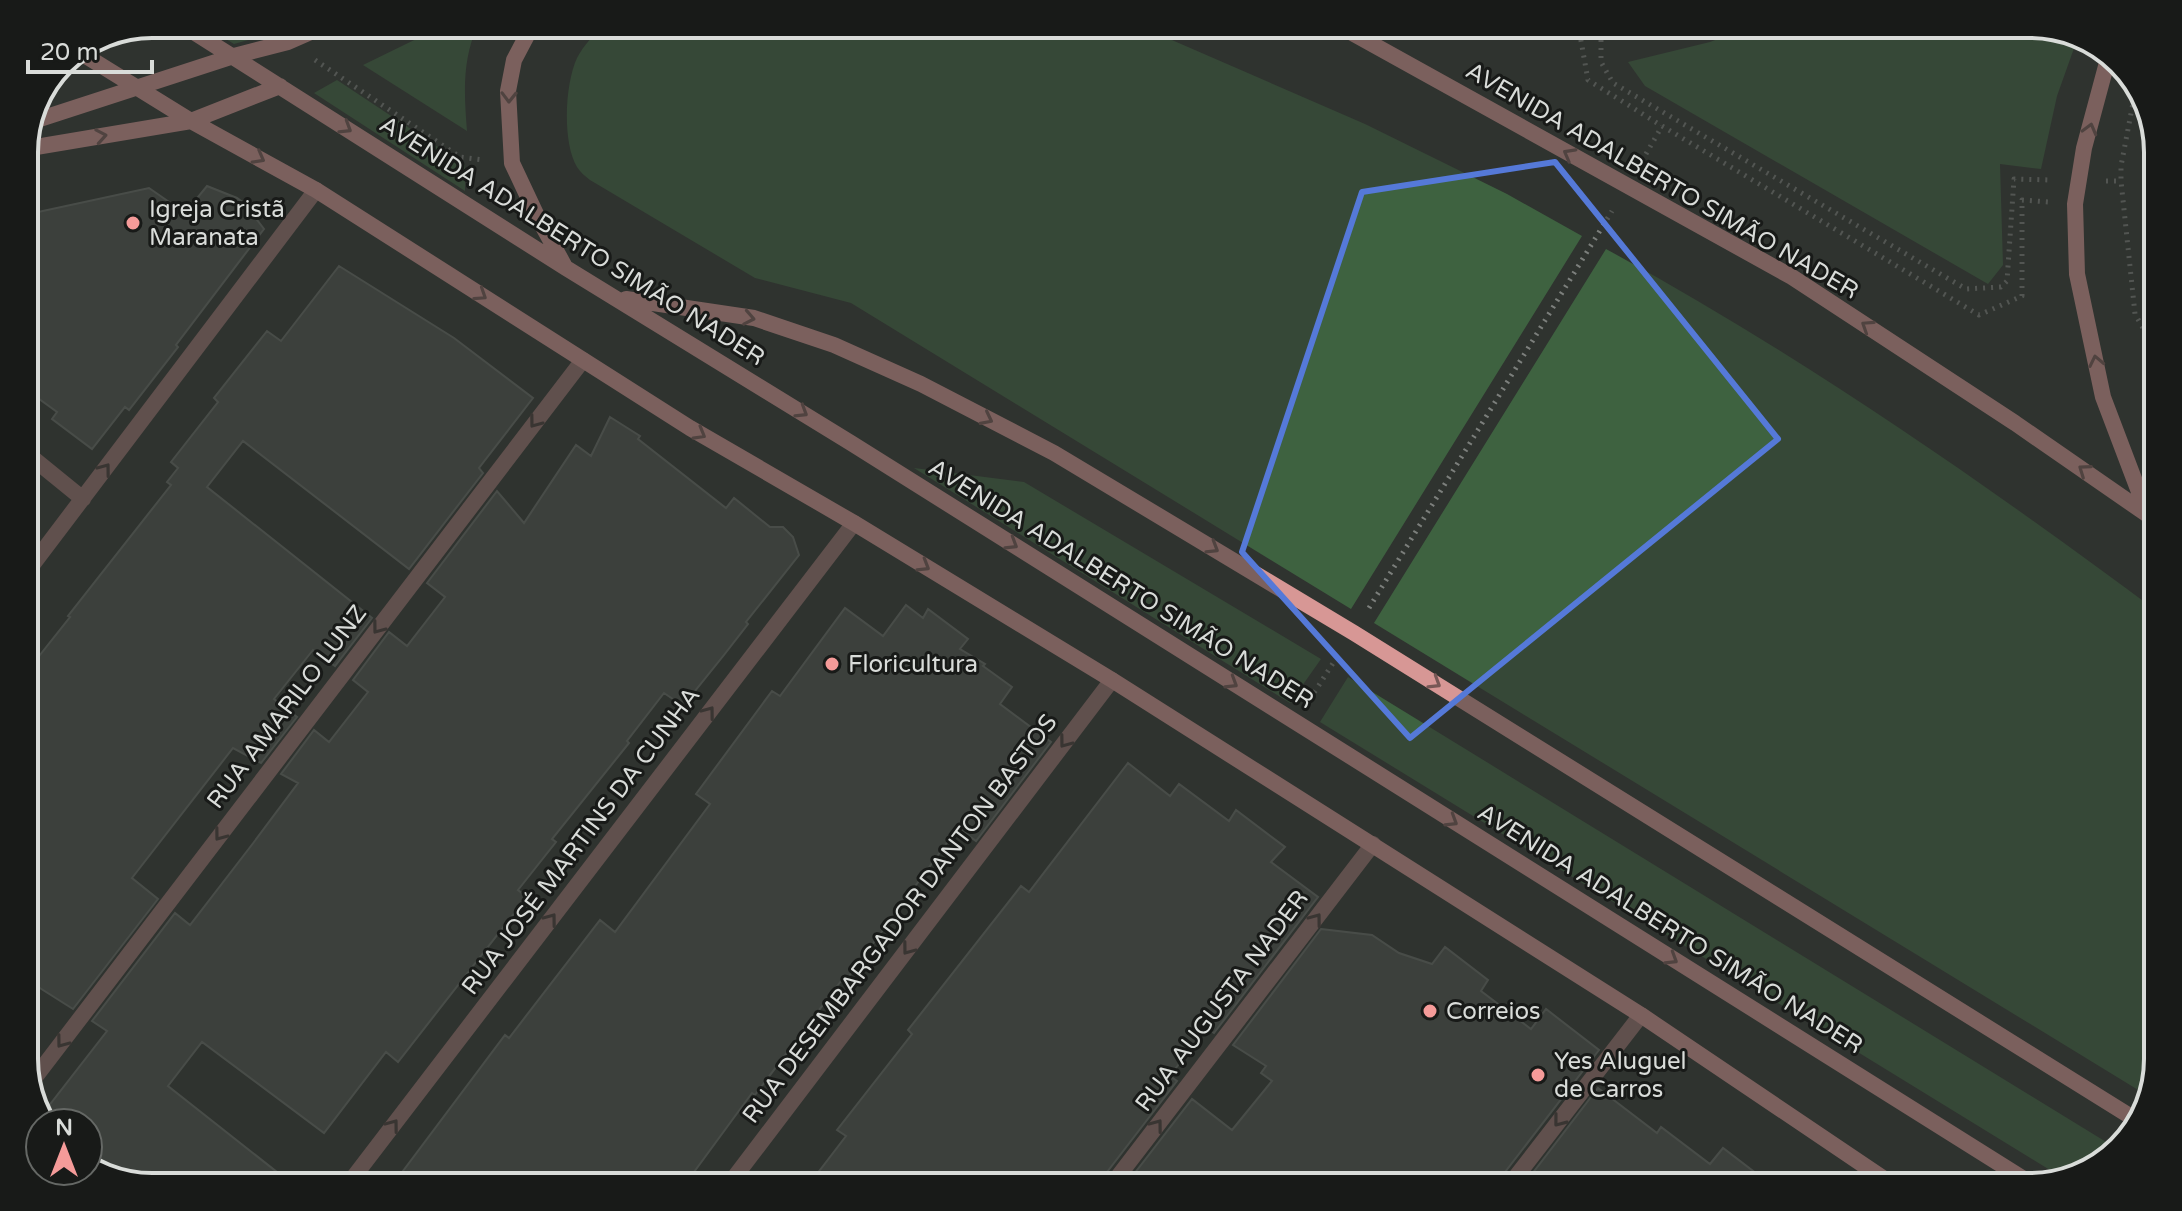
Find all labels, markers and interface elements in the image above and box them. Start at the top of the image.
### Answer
scale bar [28,24,152,74]
text: 20 m [40,38,98,67]
street label: AVENIDA ADALBERTO SIMÃO NADER [1461,56,1863,306]
one-way arrow [501,91,518,104]
street label: AVENIDA ADALBERTO SIMÃO NADER [374,110,770,372]
one-way arrow [338,119,352,134]
one-way arrow [2080,123,2097,136]
one-way arrow [94,128,108,145]
one-way arrow [251,148,265,164]
one-way arrow [1563,149,1577,164]
place label: Igreja Cristã Maranata [149,195,285,252]
marker: Igreja Cristã Maranata [124,214,142,232]
one-way arrow [472,285,487,300]
one-way arrow [741,309,755,326]
one-way arrow [1861,321,1876,336]
one-way arrow [2088,355,2105,368]
one-way arrow [793,402,808,418]
one-way arrow [979,409,994,424]
one-way arrow [531,413,545,428]
one-way arrow [691,424,706,440]
street label: AVENIDA ADALBERTO SIMÃO NADER [923,453,1319,715]
one-way arrow [95,463,110,478]
one-way arrow [2078,465,2092,480]
one-way arrow [1003,534,1018,549]
one-way arrow [1204,539,1219,554]
one-way arrow [915,556,930,572]
street label: RUA AMARILO LUNZ [201,599,373,815]
one-way arrow [373,620,387,634]
place label: Floricultura [848,650,978,679]
marker: Floricultura [823,655,841,673]
one-way arrow [1223,673,1238,688]
one-way arrow [1426,674,1441,689]
street label: RUA JOSÉ MARTINS DA CUNHA [455,681,706,1001]
one-way arrow [700,706,714,721]
street label: RUA DESEMBARGADOR DANTON BASTOS [737,709,1063,1129]
one-way arrow [1061,733,1075,748]
street label: AVENIDA ADALBERTO SIMÃO NADER [1472,798,1868,1060]
one-way arrow [1443,811,1458,826]
one-way arrow [215,826,229,841]
street label: RUA AUGUSTA NADER [1129,885,1315,1117]
one-way arrow [542,913,556,927]
one-way arrow [1306,913,1320,928]
one-way arrow [903,940,917,955]
one-way arrow [1663,949,1678,964]
place label: Correios [1446,997,1541,1026]
marker: Correios [1421,1002,1439,1020]
one-way arrow [57,1033,71,1047]
place label: Yes Aluguel de Carros [1554,1047,1687,1104]
marker: Yes Aluguel de Carros [1529,1066,1547,1084]
north arrow [24,1107,104,1187]
one-way arrow [1555,1112,1569,1127]
text: N [55,1115,73,1141]
one-way arrow [384,1119,398,1134]
one-way arrow [1148,1119,1162,1134]

